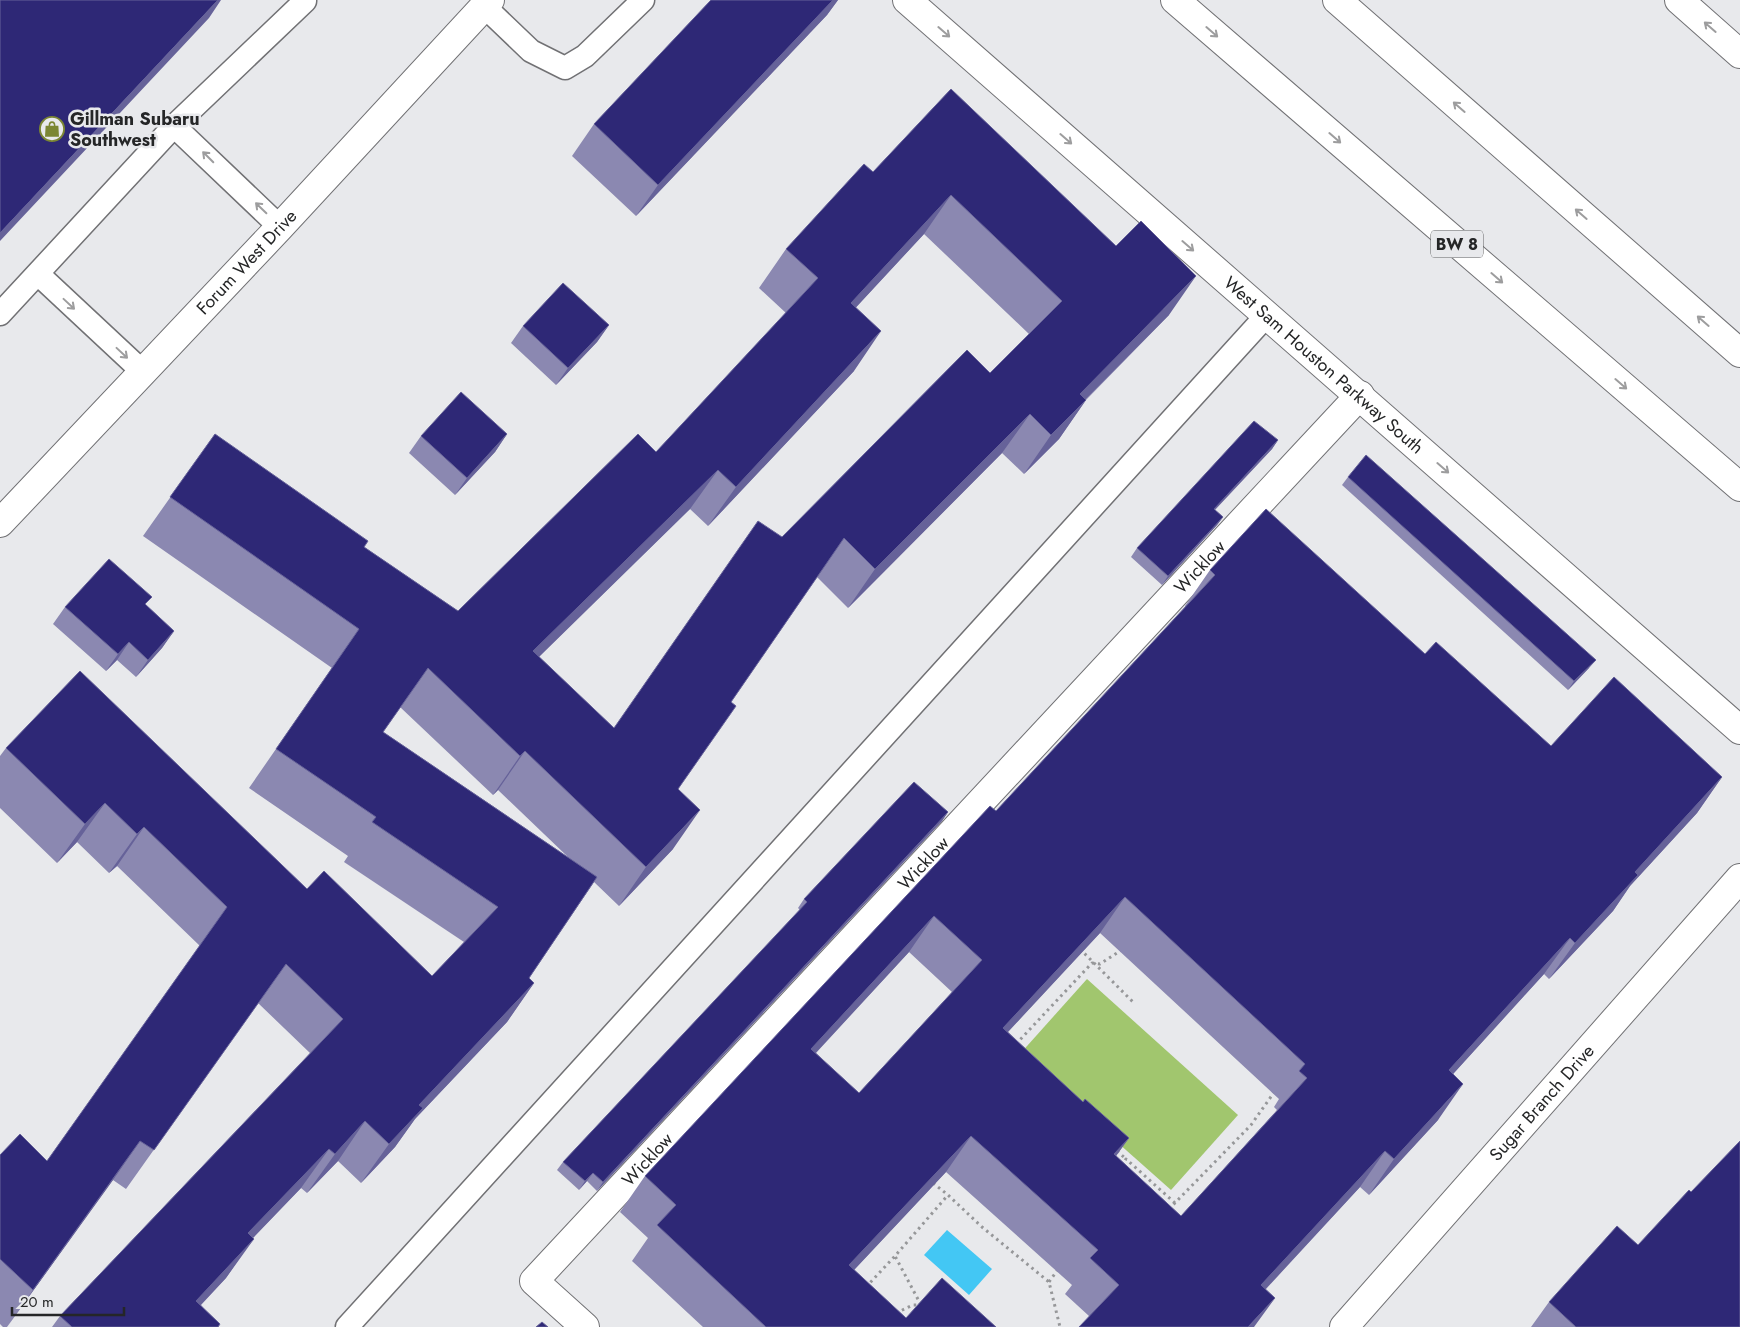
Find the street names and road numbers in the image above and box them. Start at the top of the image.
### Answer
street label: Forum West Drive [190,204,303,321]
road number: BW 8 [1431,230,1483,258]
street label: West Sam Houston Parkway South [1218,270,1429,460]
street label: Wicklow [1168,534,1232,600]
street label: Wicklow [892,830,956,896]
street label: Sugar Branch Drive [1483,1039,1600,1167]
street label: Wicklow [616,1126,680,1192]

